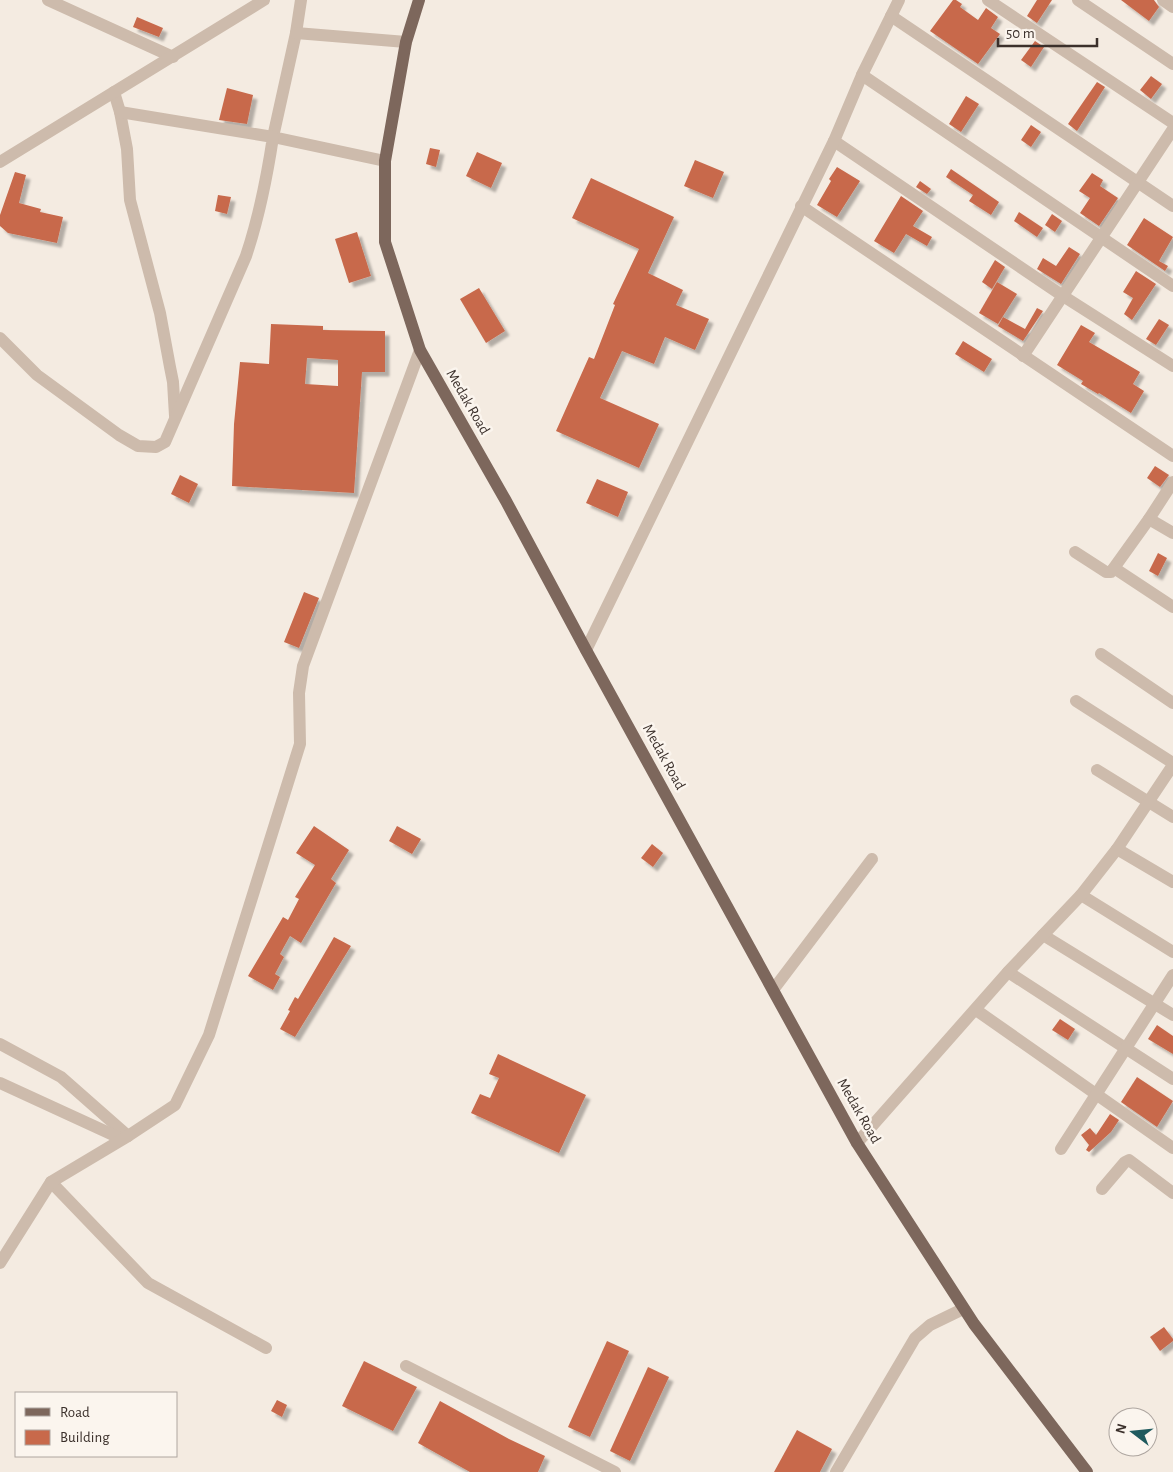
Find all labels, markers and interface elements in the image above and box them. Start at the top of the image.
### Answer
scale bar [998,15,1097,47]
text: 50 m [1006,26,1035,41]
street label: Medak Road [443,367,493,437]
street label: Medak Road [640,722,688,792]
street label: Medak Road [834,1076,884,1146]
legend [15,1392,178,1457]
text: Road [60,1405,90,1420]
north arrow [1108,1407,1158,1457]
text: N [1113,1422,1130,1435]
text: Building [60,1430,110,1445]

